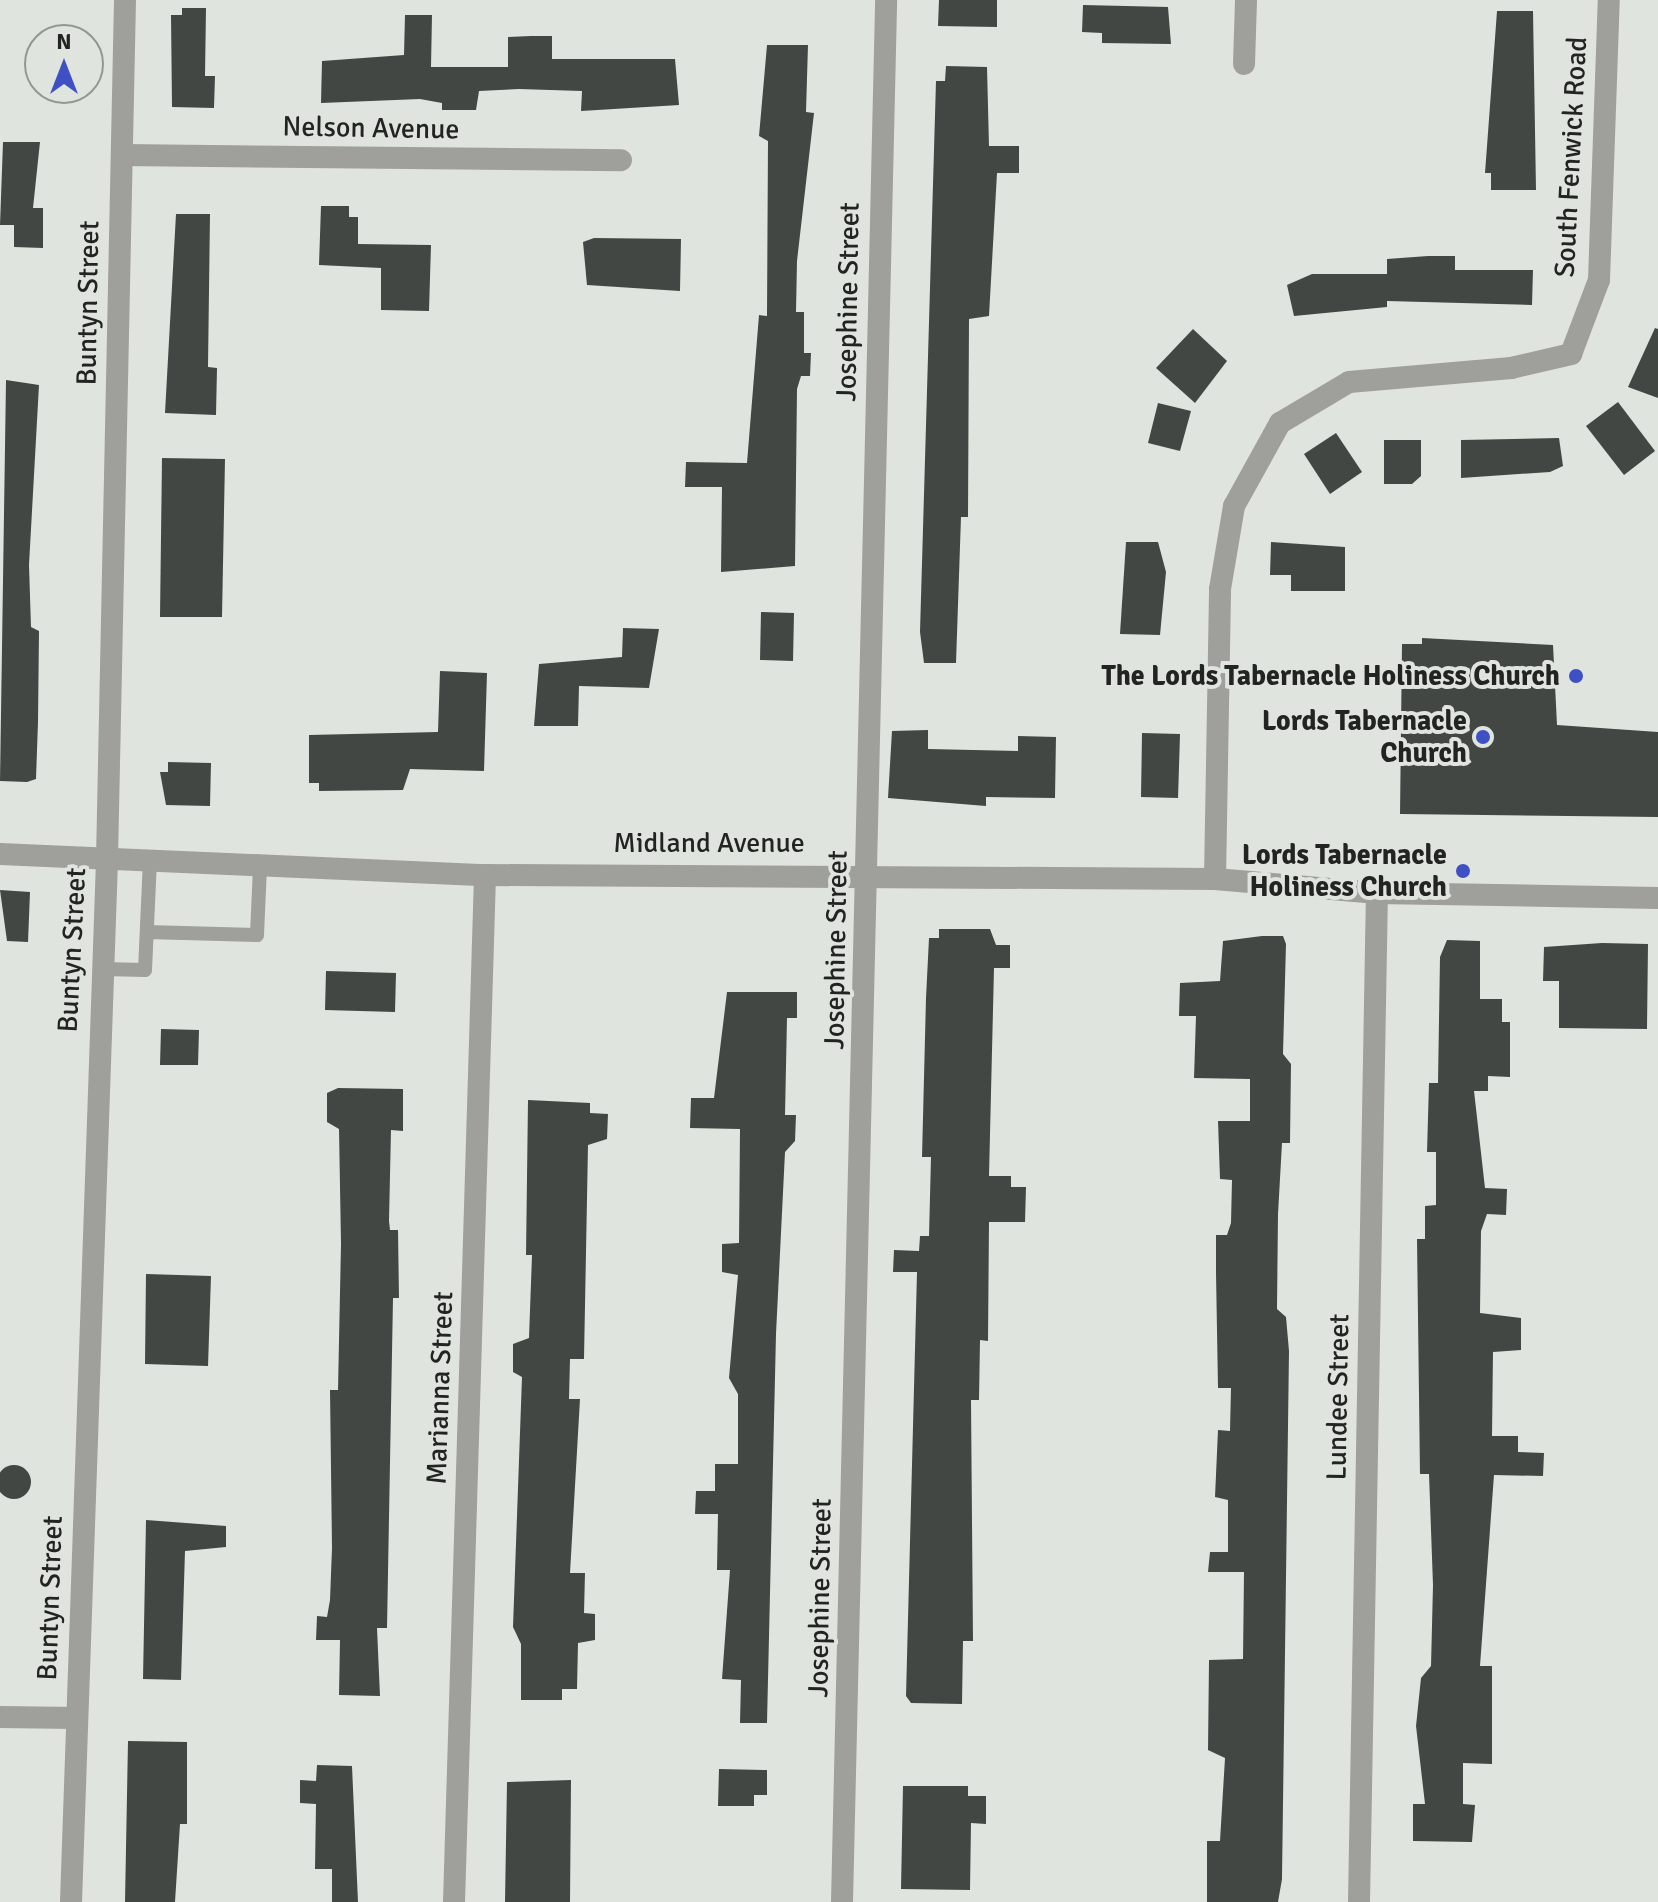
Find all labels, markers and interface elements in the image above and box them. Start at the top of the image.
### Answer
north arrow [24,24,104,104]
text: N [56,28,72,55]
street label: South Fenwick Road [1548,36,1594,278]
street label: Nelson Avenue [282,110,460,146]
street label: Josephine Street [829,202,867,402]
street label: Buntyn Street [70,220,106,386]
place label: The Lords Tabernacle Holiness Church [1101,659,1560,693]
marker: The Lords Tabernacle Holiness Church [1567,667,1585,685]
place label: Lords Tabernacle Church [1262,704,1467,770]
marker: Lords Tabernacle Church [1474,728,1492,746]
street label: Midland Avenue [613,826,805,860]
place label: Lords Tabernacle Holiness Church [1242,838,1447,904]
street label: Josephine Street [817,850,855,1050]
marker: Lords Tabernacle Holiness Church [1454,862,1472,880]
street label: Buntyn Street [51,867,93,1033]
street label: Marianna Street [420,1291,460,1485]
street label: Lundee Street [1320,1313,1356,1481]
street label: Josephine Street [801,1498,839,1698]
street label: Buntyn Street [30,1515,70,1681]

